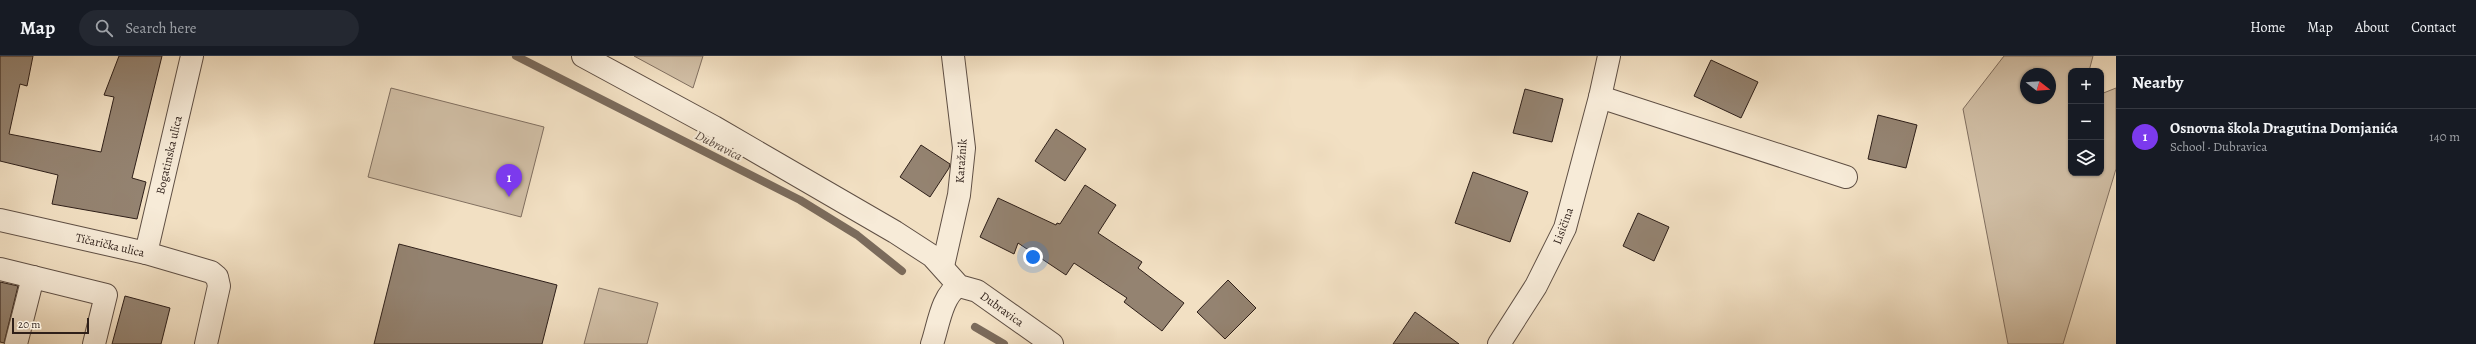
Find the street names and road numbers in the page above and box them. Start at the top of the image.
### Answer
street label: Bogatinska ulica [152,114,186,196]
street label: Karažnik [951,138,971,184]
street label: Lisičina [1549,205,1577,247]
street label: Tičarička ulica [74,229,146,261]
street label: Dubravica [977,288,1027,330]

